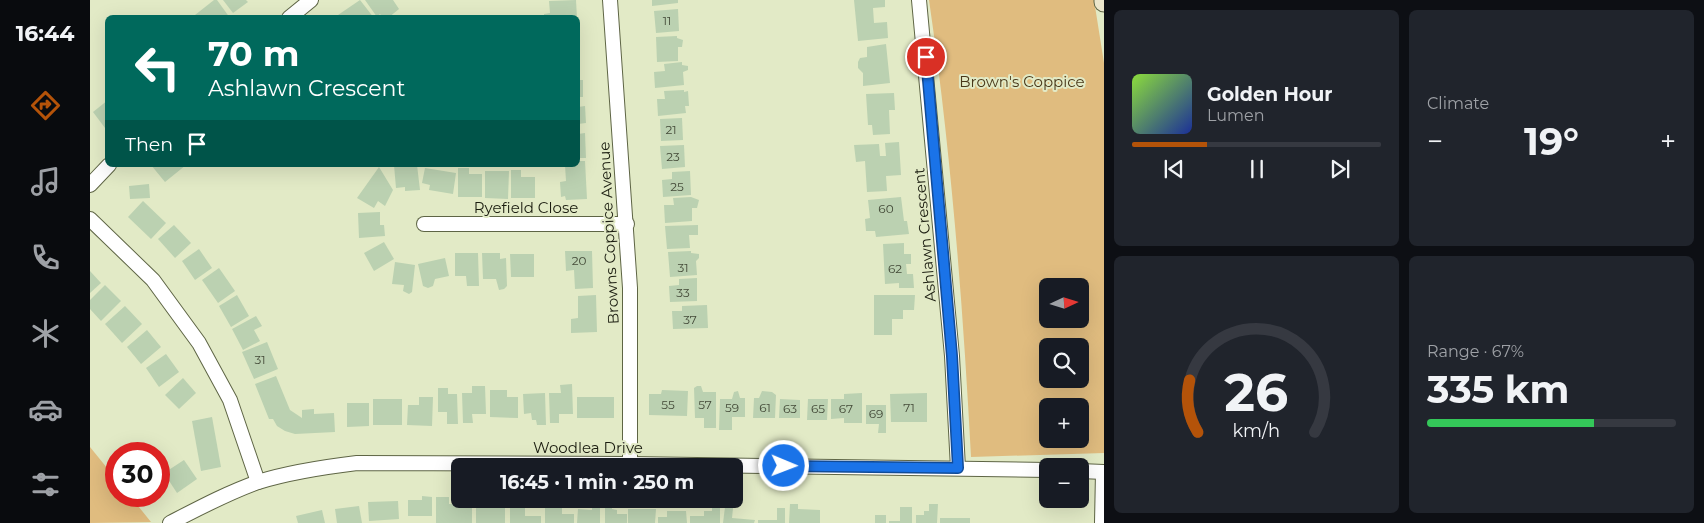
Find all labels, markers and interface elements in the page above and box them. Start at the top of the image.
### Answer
house number: 11 [663,13,671,28]
text: 16:44 [16,20,74,47]
text: 70 m [208,32,299,75]
icon: left [125,35,190,100]
pin [905,36,947,78]
icon: arrive [912,43,940,71]
park label: Brown's Coppice [959,72,1085,91]
text: Ashlawn Crescent [208,75,405,102]
text: Golden Hour [1207,83,1333,106]
icon: directions [28,88,63,123]
text: Climate [1427,94,1489,113]
text: Lumen [1207,106,1265,125]
text: 19° [1524,118,1579,165]
house number: 21 [665,122,677,137]
text: − [1427,124,1443,158]
text: + [1660,124,1676,158]
icon: arrive [183,130,211,158]
text: Then [125,133,173,156]
street label: Browns Coppice Avenue [594,141,623,325]
house number: 23 [666,149,680,164]
icon: previous [1160,155,1188,183]
icon: pause [1243,155,1271,183]
icon: next [1326,155,1354,183]
icon: music [28,164,63,199]
street label: Ashlawn Crescent [909,167,940,303]
house number: 25 [670,179,684,194]
street label: Ryefield Close [474,198,578,217]
house number: 60 [878,201,894,216]
icon: phone [28,240,63,275]
house number: 20 [572,253,586,268]
house number: 31 [677,260,689,275]
house number: 62 [888,261,902,276]
north arrow [1039,278,1089,328]
map controls [1039,278,1089,508]
house number: 33 [676,285,690,300]
house number: 37 [683,312,697,327]
icon: climate [28,316,63,351]
button: search [1039,338,1089,388]
text: Range · 67% [1427,342,1524,361]
house number: 31 [254,352,266,367]
text: 26 [1225,361,1288,424]
text: 335 km [1427,366,1569,413]
icon: car [28,392,63,427]
house number: 55 [661,397,675,412]
house number: 57 [698,397,712,412]
button: + [1039,398,1089,448]
house number: 59 [725,400,739,415]
house number: 61 [759,400,771,415]
house number: 71 [903,400,915,415]
house number: 63 [783,401,797,416]
house number: 65 [811,401,825,416]
house number: 67 [839,401,853,416]
house number: 69 [869,406,883,421]
text: km/h [1233,420,1280,441]
street label: Woodlea Drive [533,438,643,457]
position arrow [757,439,809,491]
speed limit sign: 30 [105,442,170,507]
button: − [1039,458,1089,508]
icon: filters [28,467,63,502]
text: 16:45 · 1 min · 250 m [500,471,694,494]

